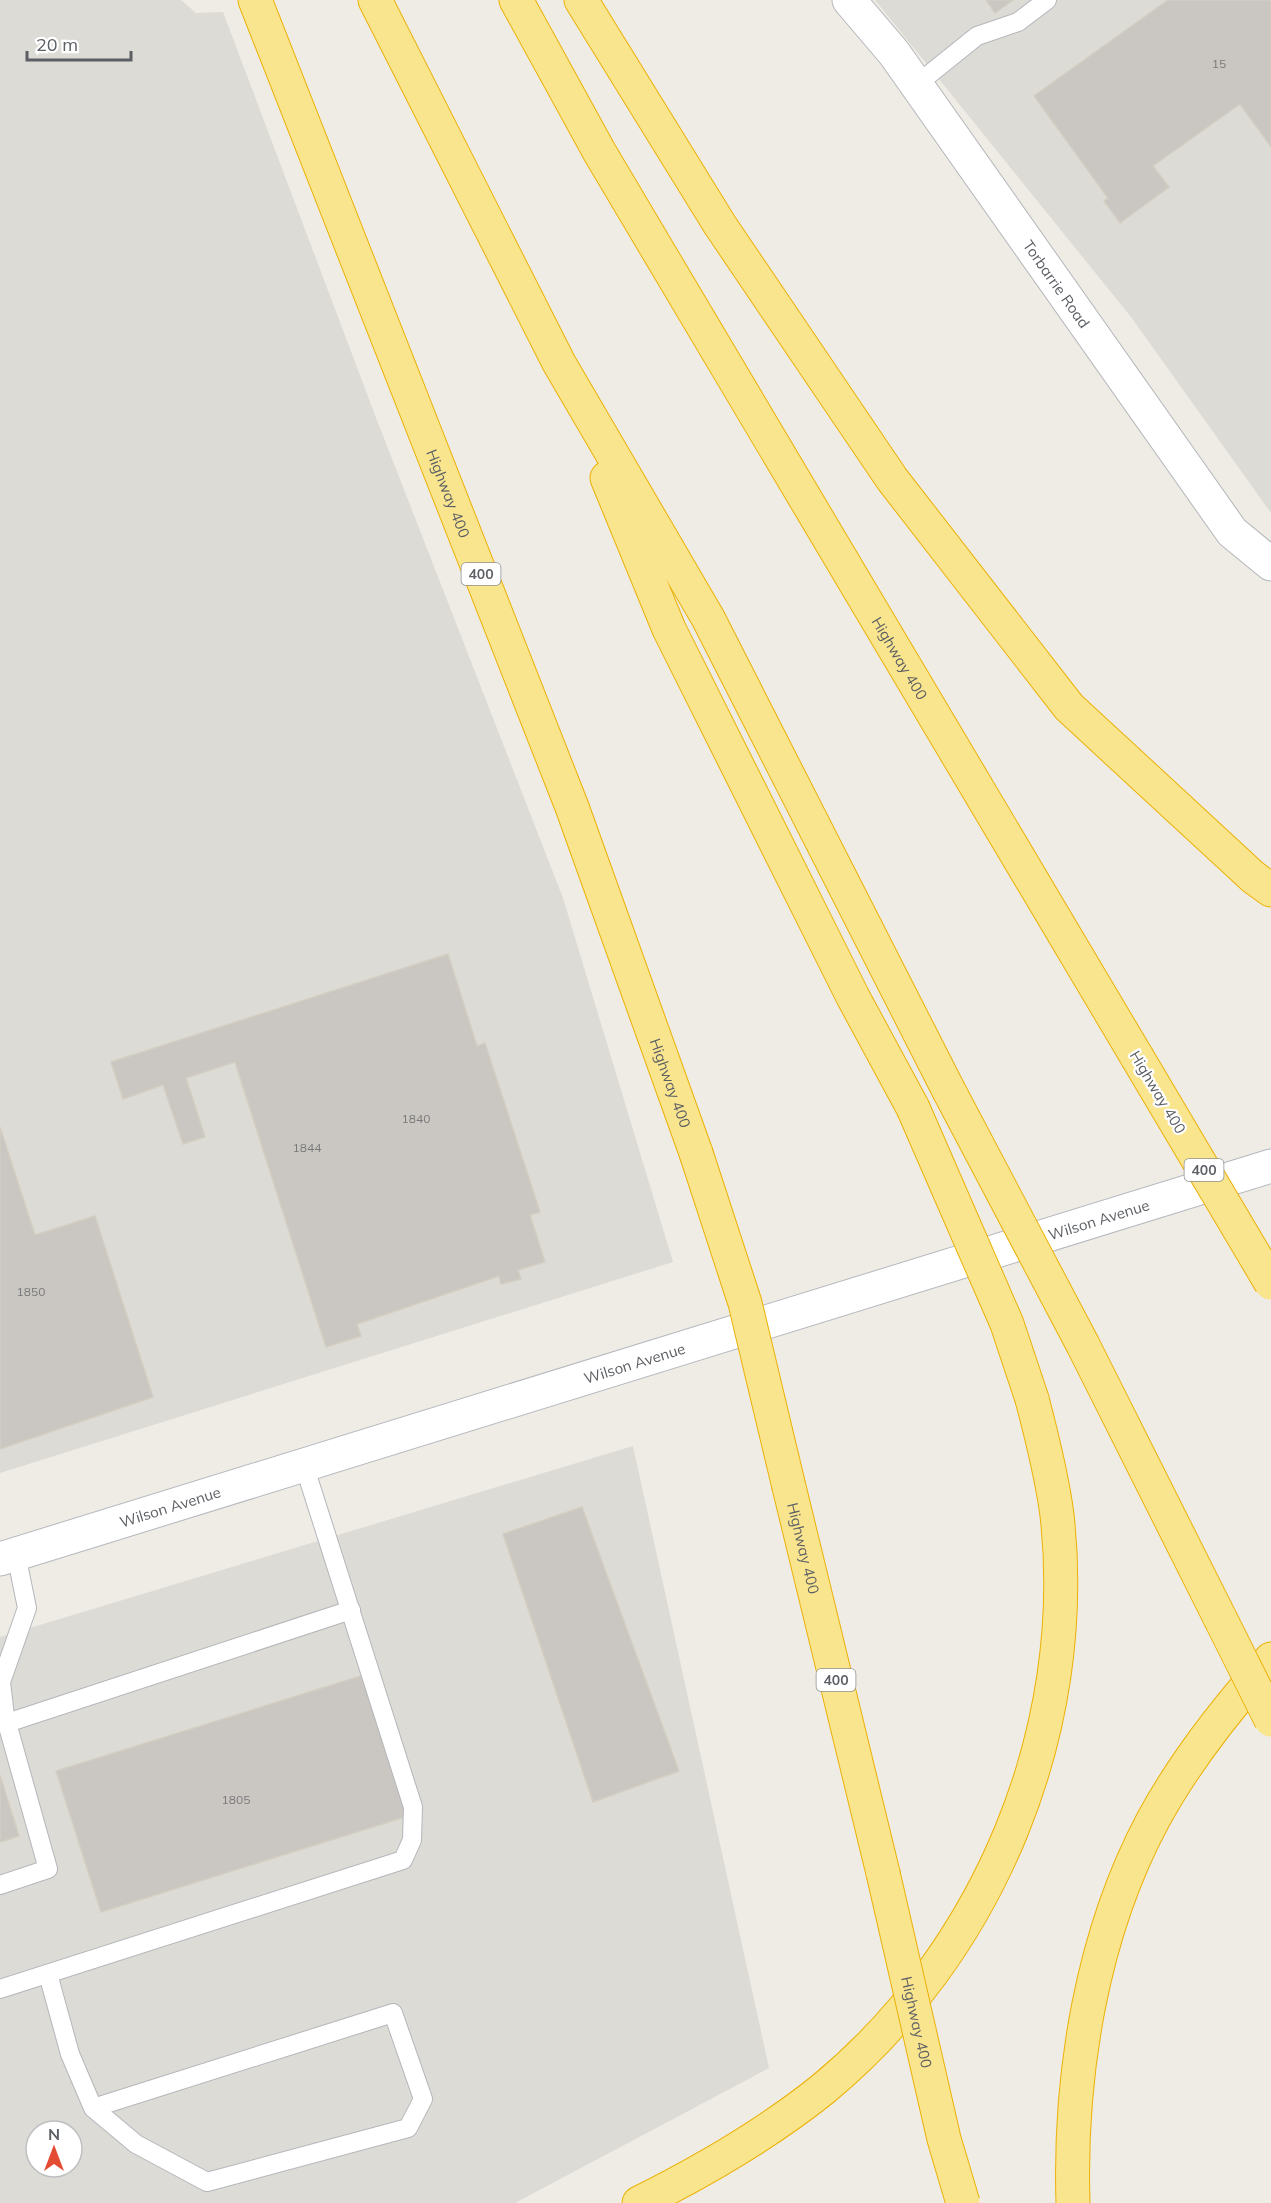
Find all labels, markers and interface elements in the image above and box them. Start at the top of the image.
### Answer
scale bar [27,24,130,62]
text: 20 m [36,33,78,56]
house number: 15 [1212,56,1226,71]
street label: Torbarrie Road [1019,236,1094,332]
street label: Highway 400 [423,446,475,540]
road number: 400 [462,563,500,585]
street label: Highway 400 [868,613,932,703]
street label: Highway 400 [646,1036,696,1130]
street label: Highway 400 [1126,1047,1190,1137]
house number: 1840 [402,1111,430,1126]
house number: 1844 [293,1140,321,1155]
road number: 400 [1184,1159,1224,1181]
street label: Wilson Avenue [1046,1195,1152,1244]
house number: 1850 [17,1284,45,1299]
street label: Wilson Avenue [581,1338,687,1387]
street label: Wilson Avenue [117,1482,223,1531]
street label: Highway 400 [784,1500,824,1596]
road number: 400 [816,1669,856,1691]
house number: 1805 [222,1792,250,1807]
street label: Highway 400 [897,1974,937,2070]
north arrow [24,2119,84,2179]
text: N [48,2124,60,2144]

